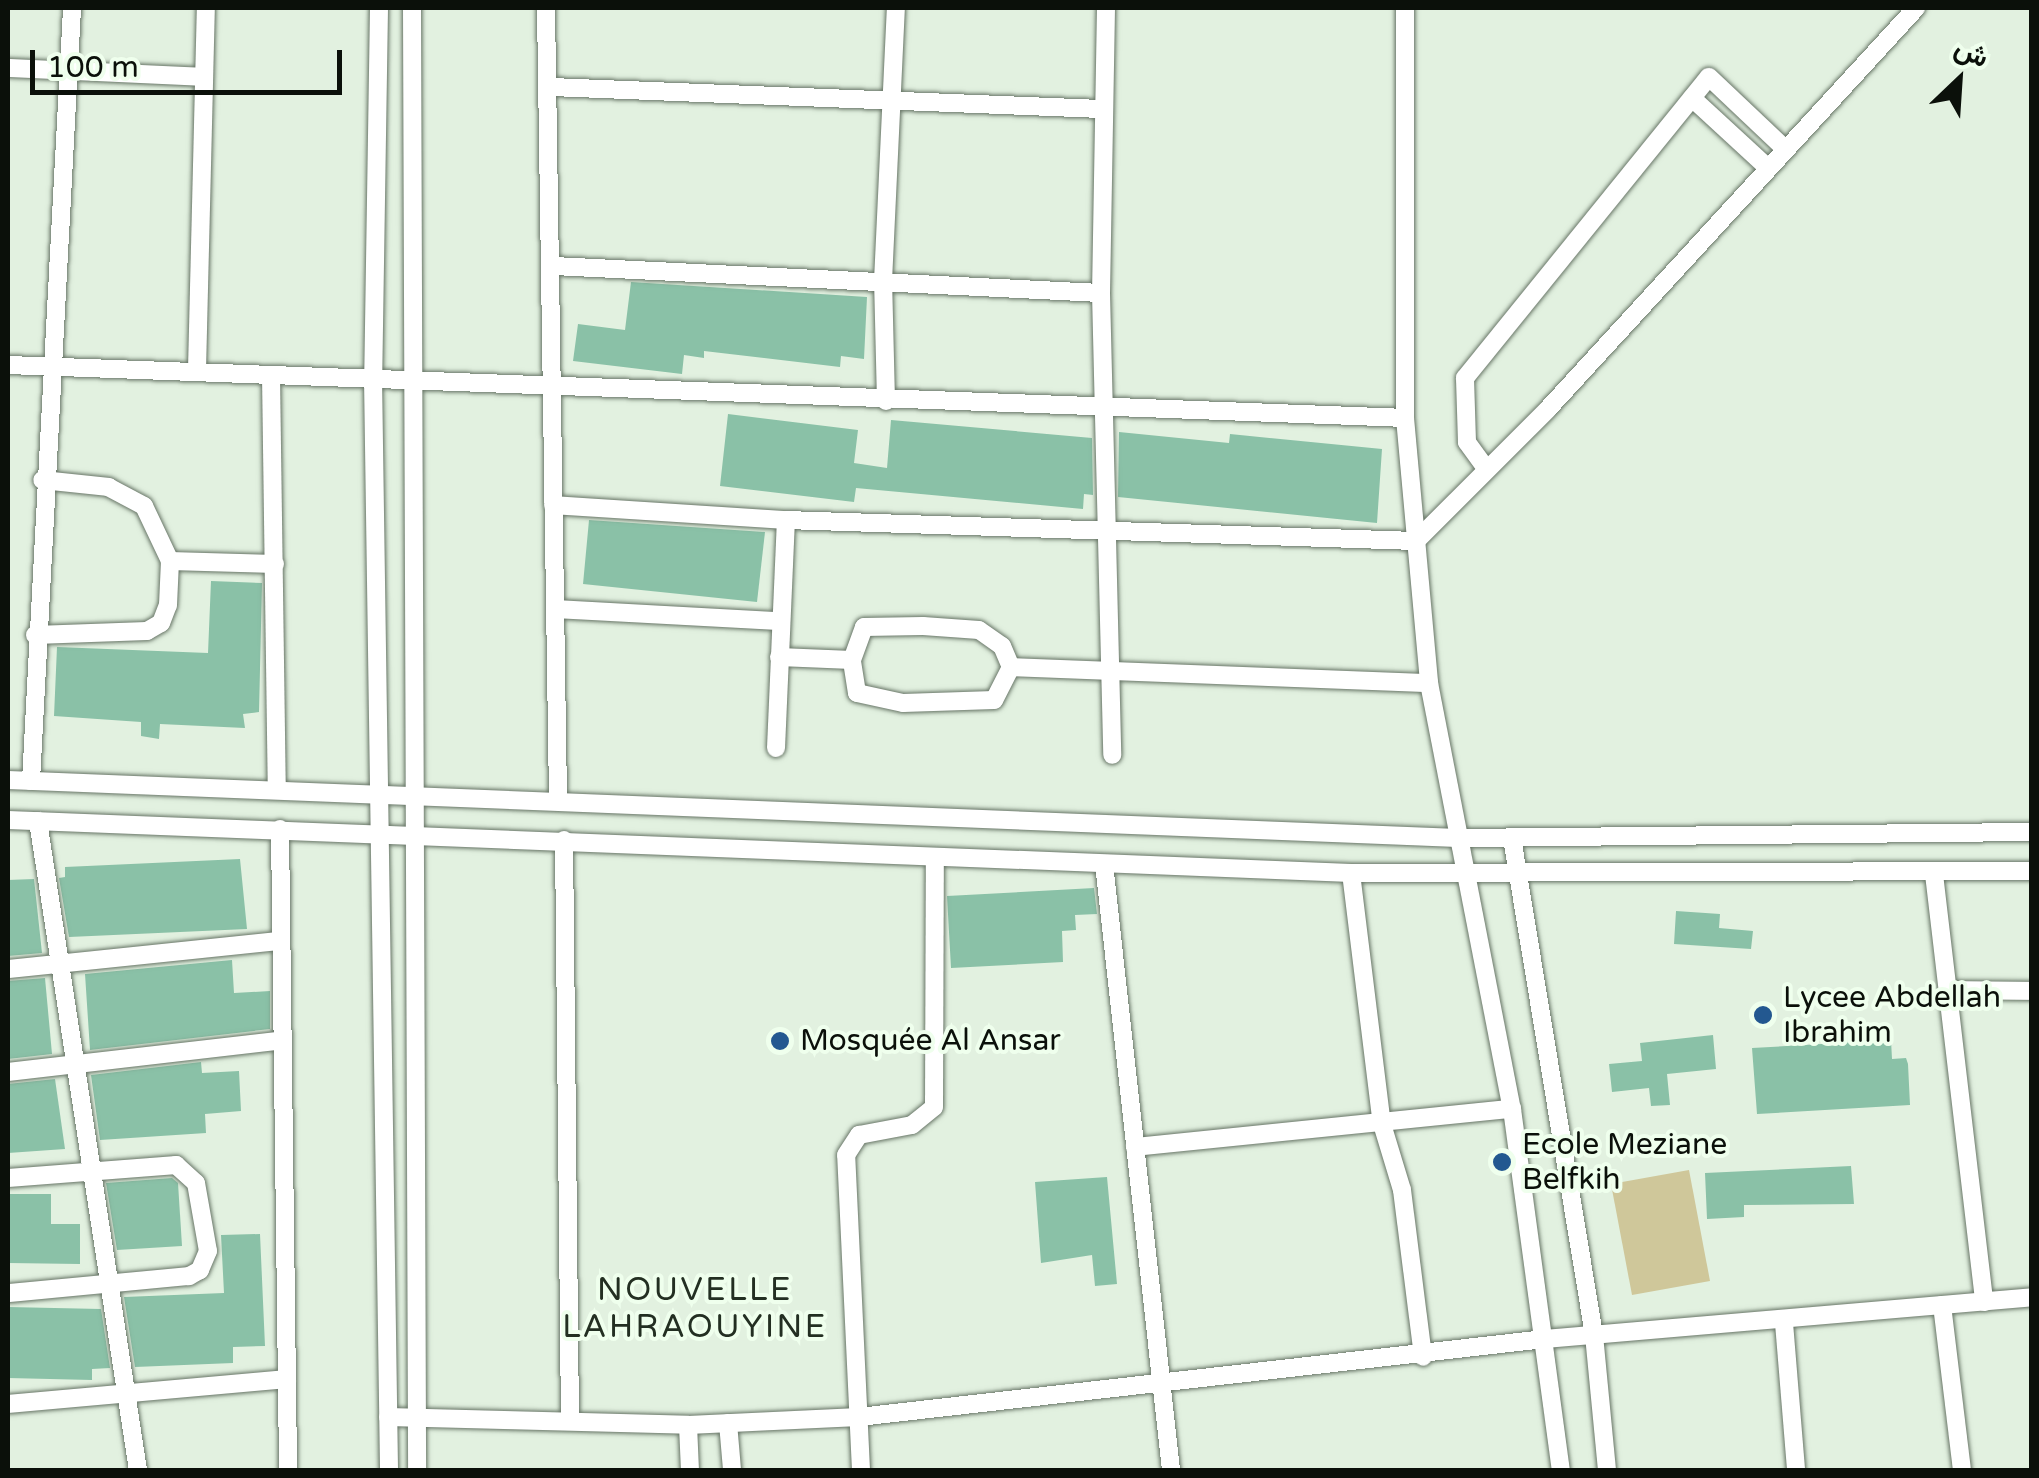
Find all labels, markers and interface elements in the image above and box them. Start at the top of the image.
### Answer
scale bar [35,30,348,92]
north arrow [1909,30,2009,130]
text: ش [1949,30,1994,75]
text: 100 m [47,49,139,86]
place label: Lycee Abdellah Ibrahim [1783,980,2001,1050]
marker: Lycee Abdellah Ibrahim [1752,1004,1774,1026]
place label: Mosquée Al Ansar [800,1023,1061,1059]
marker: Mosquée Al Ansar [769,1030,791,1052]
place label: Ecole Meziane Belfkih [1522,1127,1727,1198]
marker: Ecole Meziane Belfkih [1491,1151,1513,1173]
district label: NOUVELLE LAHRAOUYINE [562,1272,828,1347]

